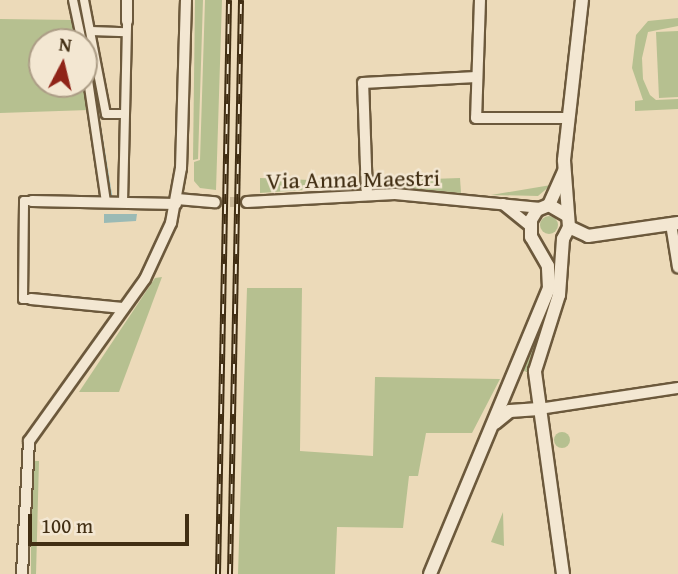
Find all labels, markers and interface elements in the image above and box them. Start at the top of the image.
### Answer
north arrow [28,28,98,98]
text: N [57,29,73,59]
street label: Via Anna Maestri [266,163,440,195]
scale bar [32,500,192,544]
text: 100 m [41,510,93,541]

